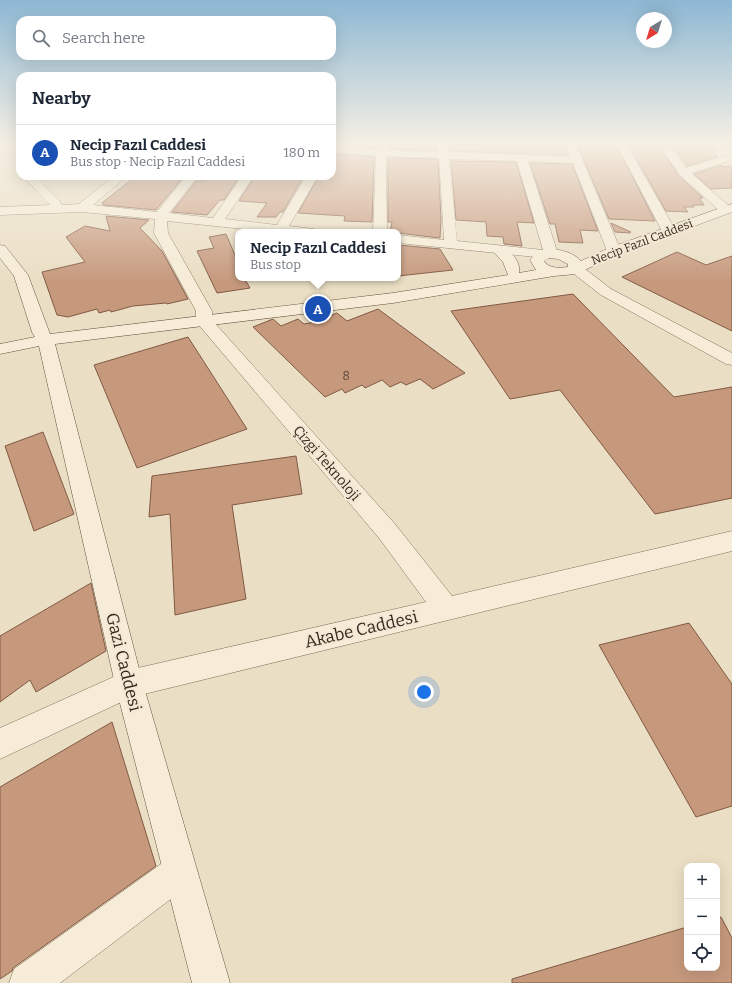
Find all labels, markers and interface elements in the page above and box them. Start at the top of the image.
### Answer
north arrow [636,12,672,48]
search box [16,16,336,60]
icon: search [30,27,52,49]
text: Search here [62,29,145,47]
text: Nearby [32,88,91,109]
text: Necip Fazıl Caddesi [70,136,206,154]
text: A [40,145,50,160]
text: 180 m [284,145,320,160]
text: Bus stop · Necip Fazıl Caddesi [70,154,245,169]
street label: Necip Fazıl Caddesi [589,216,695,268]
popup [235,229,401,281]
text: Necip Fazıl Caddesi [250,239,386,257]
text: Bus stop [250,257,301,272]
pin: A [305,294,331,324]
house number: 8 [342,369,350,383]
street label: Çizgi Teknoloji [289,422,364,504]
street label: Akabe Caddesi [303,606,420,653]
street label: Gazi Caddesi [101,611,146,714]
your location [414,682,434,702]
map controls [684,863,720,971]
button: + [684,863,720,899]
button: − [684,899,720,935]
button: locate [684,935,720,971]

